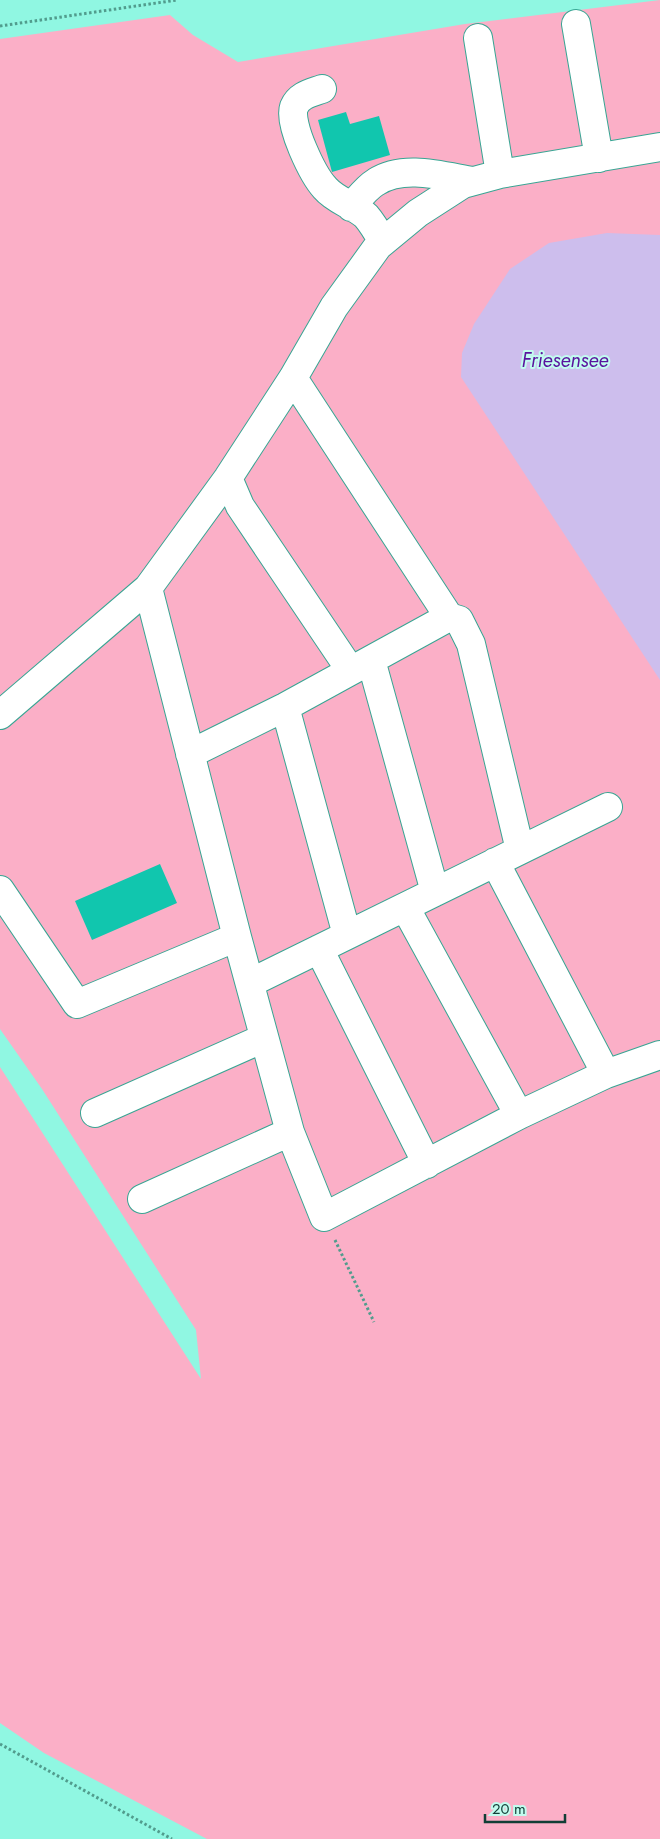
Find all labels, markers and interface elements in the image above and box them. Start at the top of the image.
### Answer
water label: Friesensee [522,346,608,375]
scale bar [485,1792,565,1824]
text: 20 m [492,1798,526,1820]

